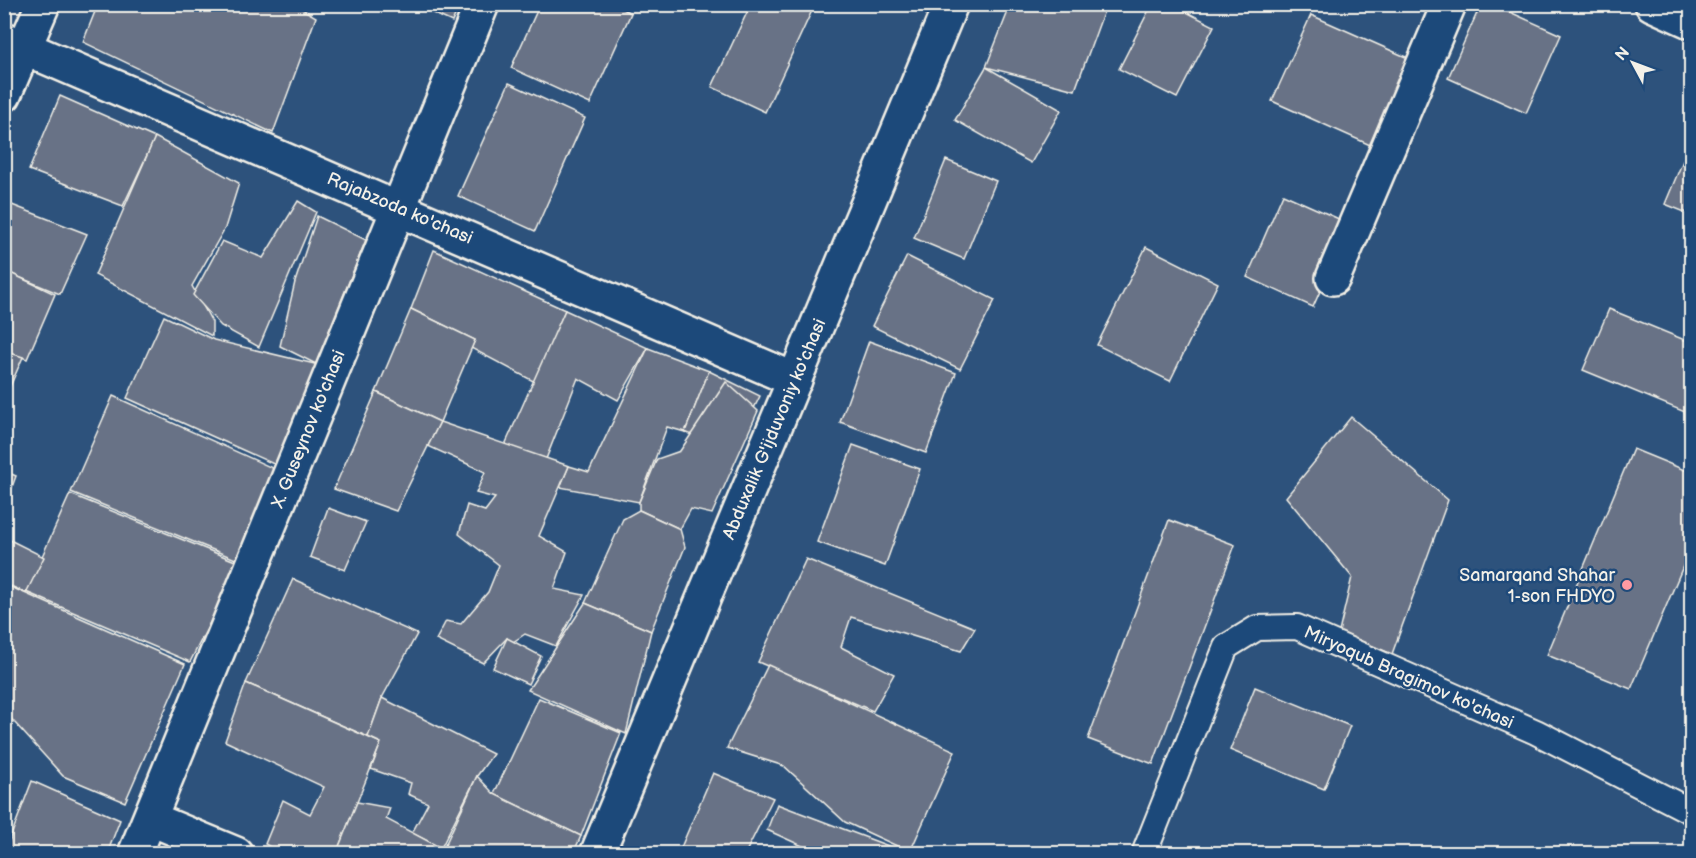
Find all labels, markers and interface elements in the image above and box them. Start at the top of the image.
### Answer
north arrow [1603,33,1663,93]
text: N [1612,43,1634,65]
street label: Rajabzoda ko'chasi [324,168,476,249]
street label: Abduxalik G'ijduvoniy ko'chasi [718,316,831,543]
street label: X. Guseynov ko'chasi [267,347,350,512]
place label: Samarqand Shahar 1-son FHDYO [1459,565,1615,607]
marker: Samarqand Shahar 1-son FHDYO [1620,578,1634,592]
street label: Miryoqub Bragimov ko'chasi [1301,622,1517,733]

